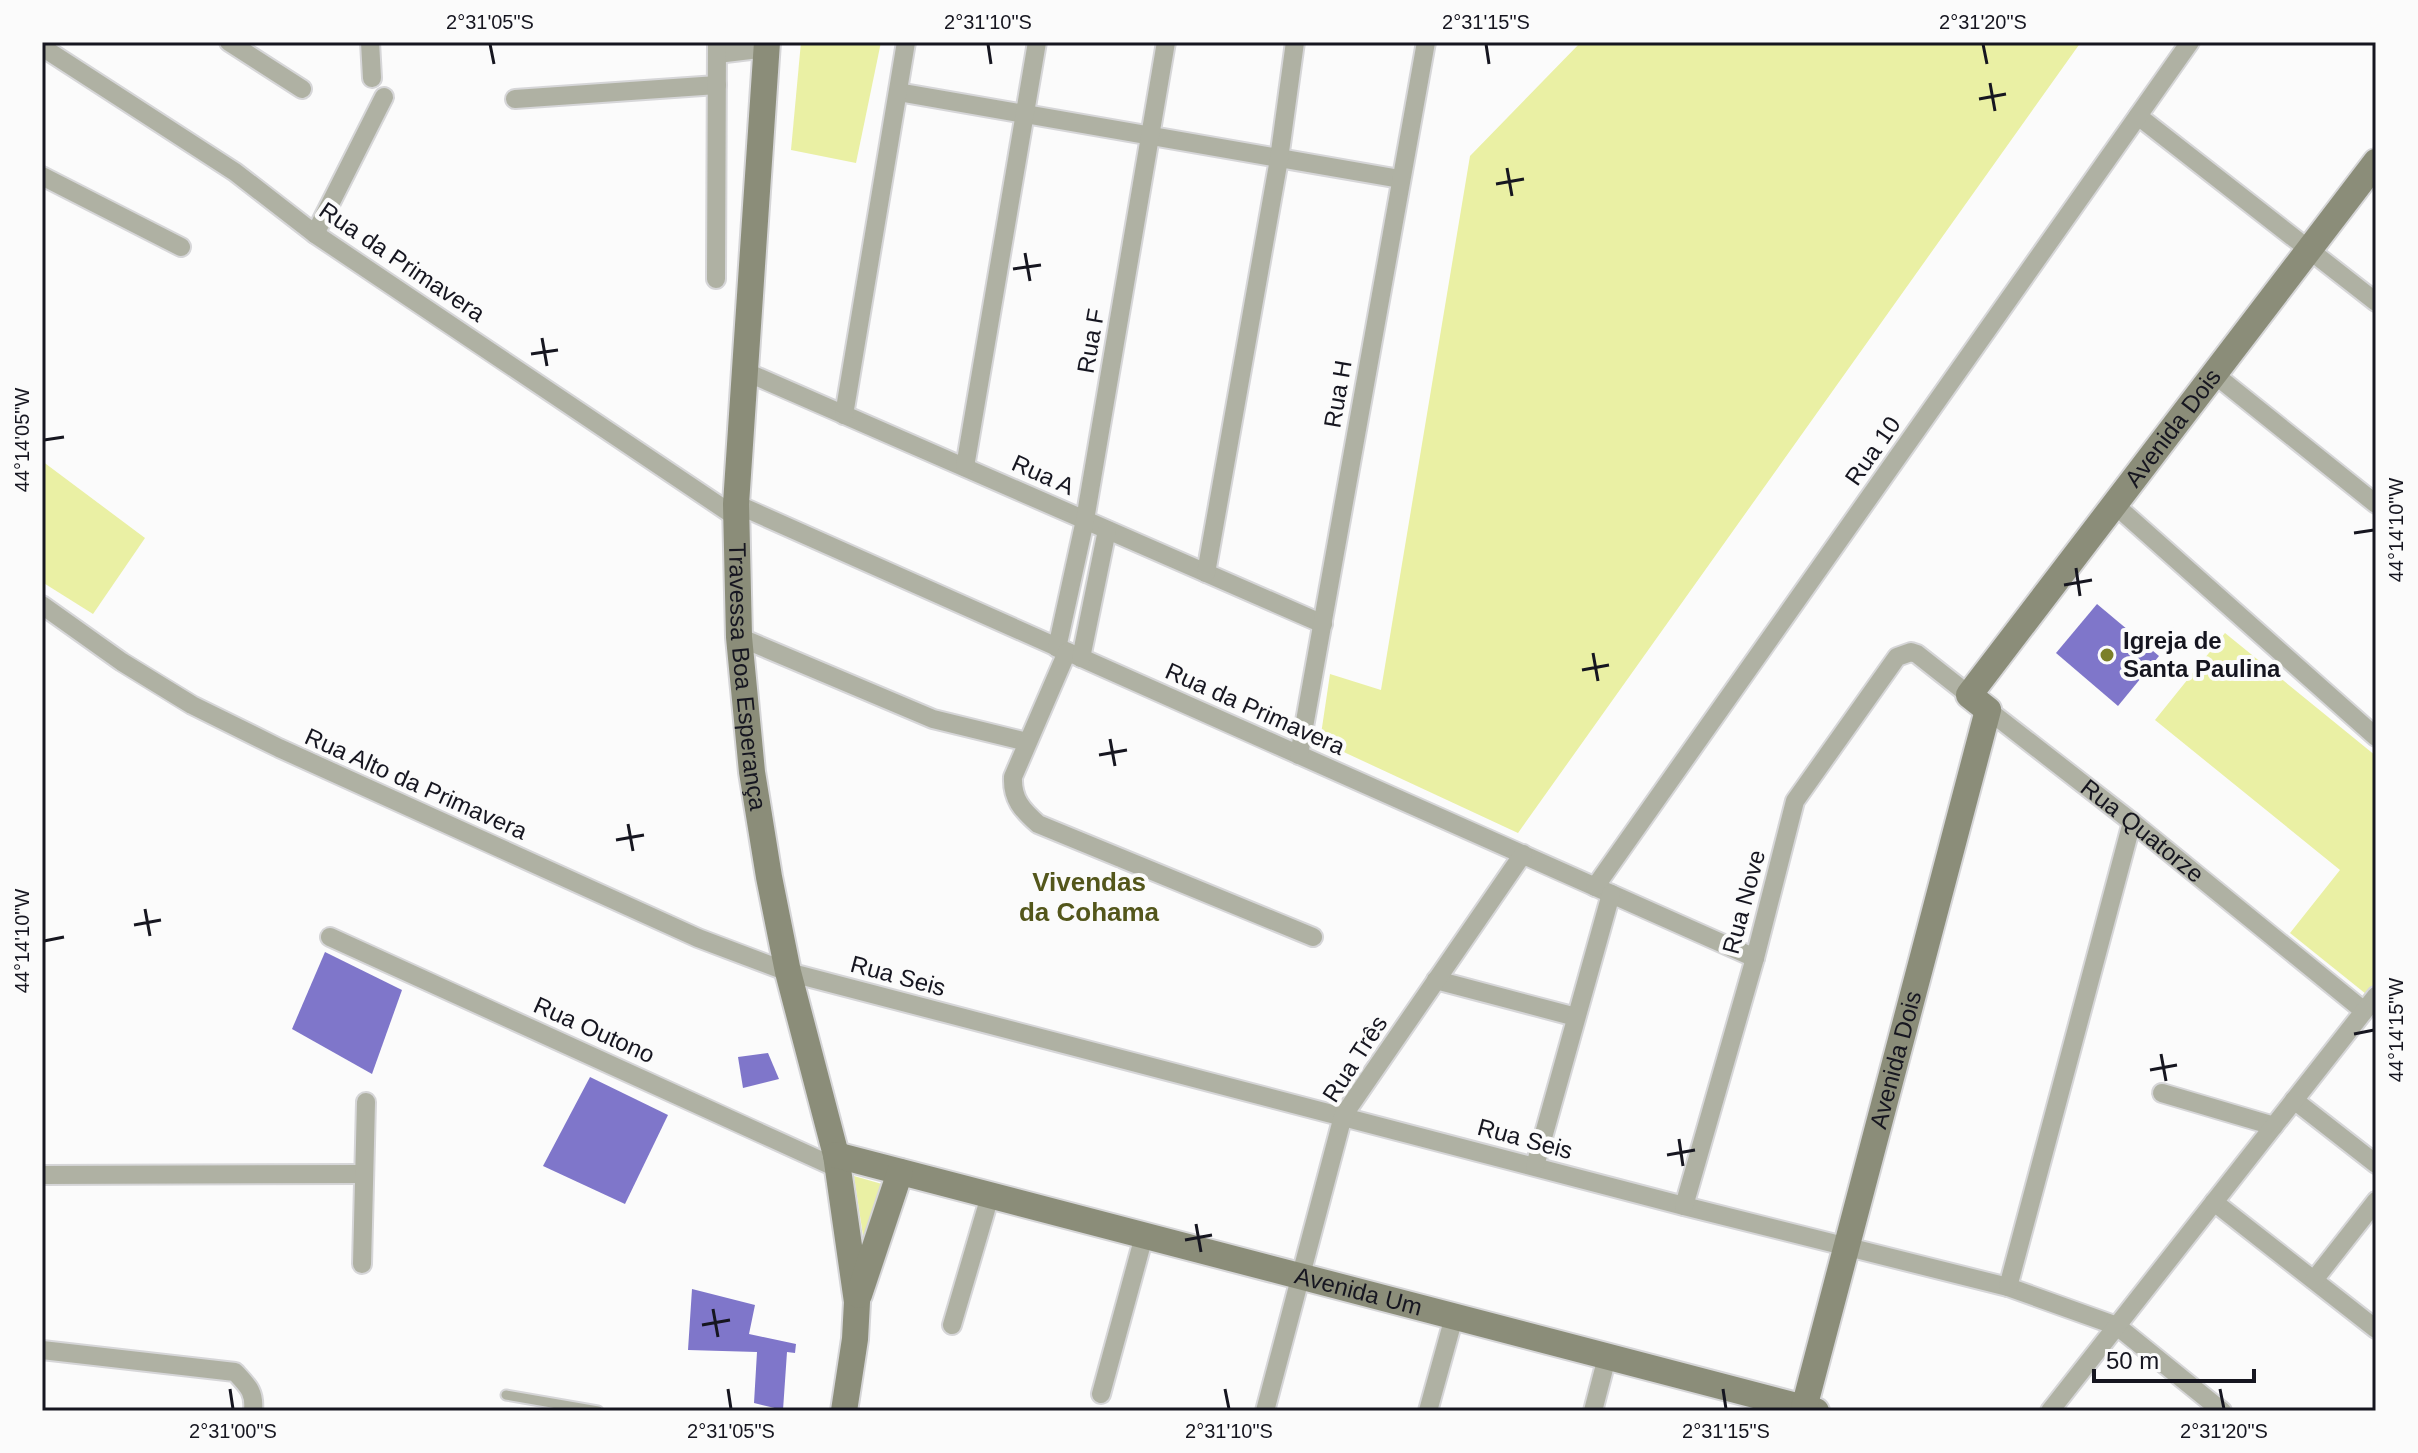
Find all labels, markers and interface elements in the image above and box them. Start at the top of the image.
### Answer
text: 2°31'05"S [446,11,534,33]
text: 2°31'10"S [944,11,1032,33]
text: 2°31'15"S [1442,11,1530,33]
text: 2°31'20"S [1939,11,2027,33]
street label: Rua da Primavera [315,196,491,327]
street label: Rua F [1072,306,1109,375]
street label: Rua H [1318,358,1357,430]
street label: Avenida Dois [2119,363,2226,492]
text: 44°14'05"W [11,388,33,492]
street label: Rua 10 [1839,411,1906,490]
street label: Rua A [1008,449,1079,500]
text: 44°14'10"W [2385,478,2407,582]
street label: Travessa Boa Esperança [724,542,772,813]
place label: Igreja de Santa Paulina [2123,627,2281,682]
marker: Igreja de Santa Paulina [2098,646,2116,664]
street label: Rua da Primavera [1161,657,1350,760]
street label: Rua Alto da Primavera [301,722,532,845]
street label: Rua Quatorze [2076,773,2209,888]
street label: Rua Nove [1717,847,1770,957]
district label: Vivendas da Cohama [1019,867,1160,927]
text: 44°14'10"W [11,889,33,993]
street label: Rua Seis [848,950,949,1001]
text: 44°14'15"W [2385,978,2407,1082]
street label: Avenida Dois [1864,988,1926,1131]
street label: Rua Outono [530,991,659,1068]
street label: Rua Três [1317,1011,1392,1107]
street label: Rua Seis [1475,1113,1576,1164]
street label: Avenida Um [1292,1261,1425,1321]
scale bar [2094,1333,2254,1383]
text: 50 m [2106,1347,2159,1374]
text: 2°31'00"S [189,1420,277,1442]
text: 2°31'05"S [687,1420,775,1442]
text: 2°31'10"S [1185,1420,1273,1442]
text: 2°31'15"S [1682,1420,1770,1442]
text: 2°31'20"S [2180,1420,2268,1442]

